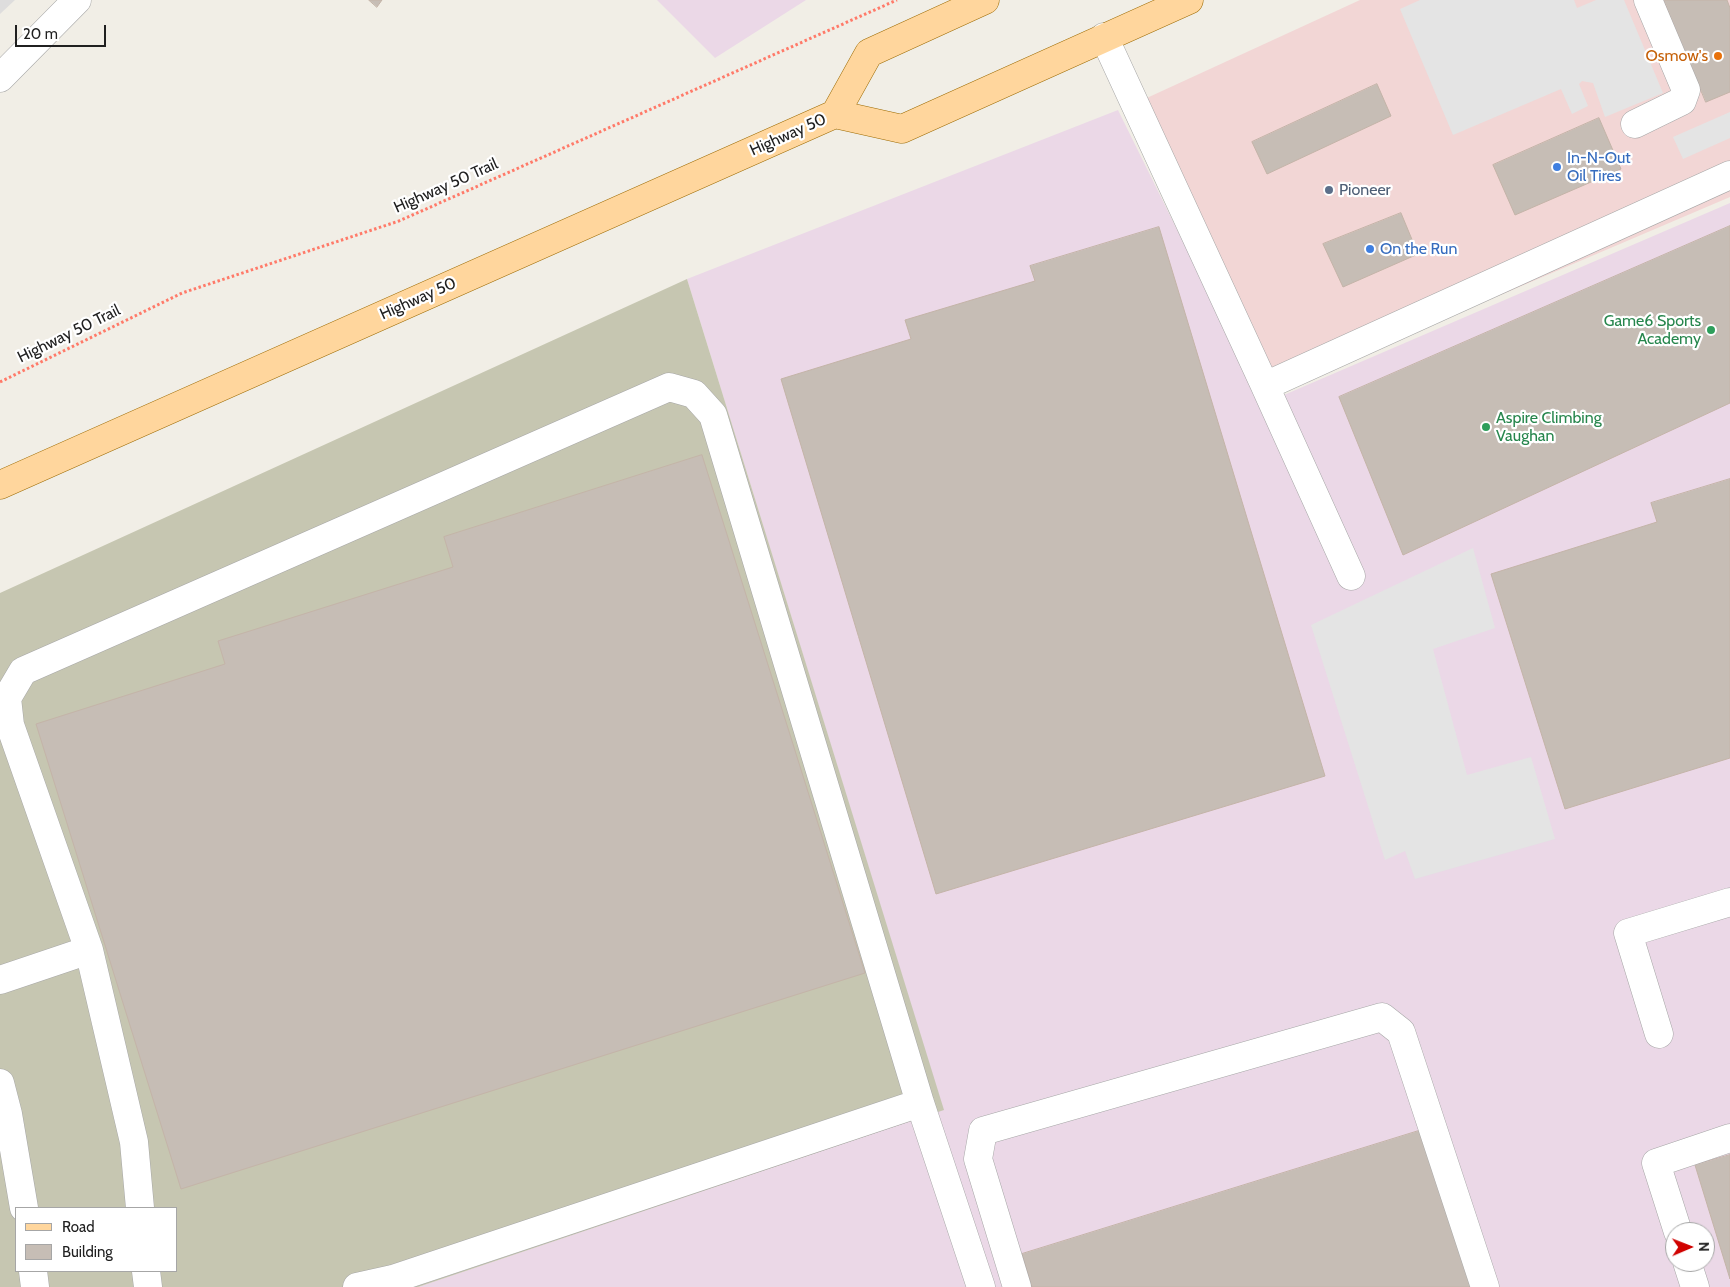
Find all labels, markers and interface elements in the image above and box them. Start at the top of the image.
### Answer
scale bar [18,15,109,47]
text: 20 m [23,25,58,43]
place label: Osmow's [1646,46,1708,66]
marker: Osmow's [1712,50,1724,62]
street label: Highway 50 [747,110,829,160]
place label: In-N-Out Oil Tires [1567,148,1631,186]
street label: Highway 50 Trail [391,154,501,218]
marker: In-N-Out Oil Tires [1551,161,1563,173]
place label: Pioneer [1339,180,1391,200]
marker: Pioneer [1323,184,1335,196]
place label: On the Run [1380,239,1457,259]
marker: On the Run [1364,243,1376,255]
street label: Highway 50 [377,274,459,324]
street label: Highway 50 Trail [14,301,124,367]
place label: Game6 Sports Academy [1604,311,1701,349]
marker: Game6 Sports Academy [1705,324,1717,336]
place label: Aspire Climbing Vaughan [1496,408,1602,446]
marker: Aspire Climbing Vaughan [1480,421,1492,433]
legend [15,1207,178,1272]
text: Road [62,1218,95,1236]
north arrow [1665,1222,1715,1272]
text: N [1695,1242,1713,1252]
text: Building [62,1243,113,1261]

